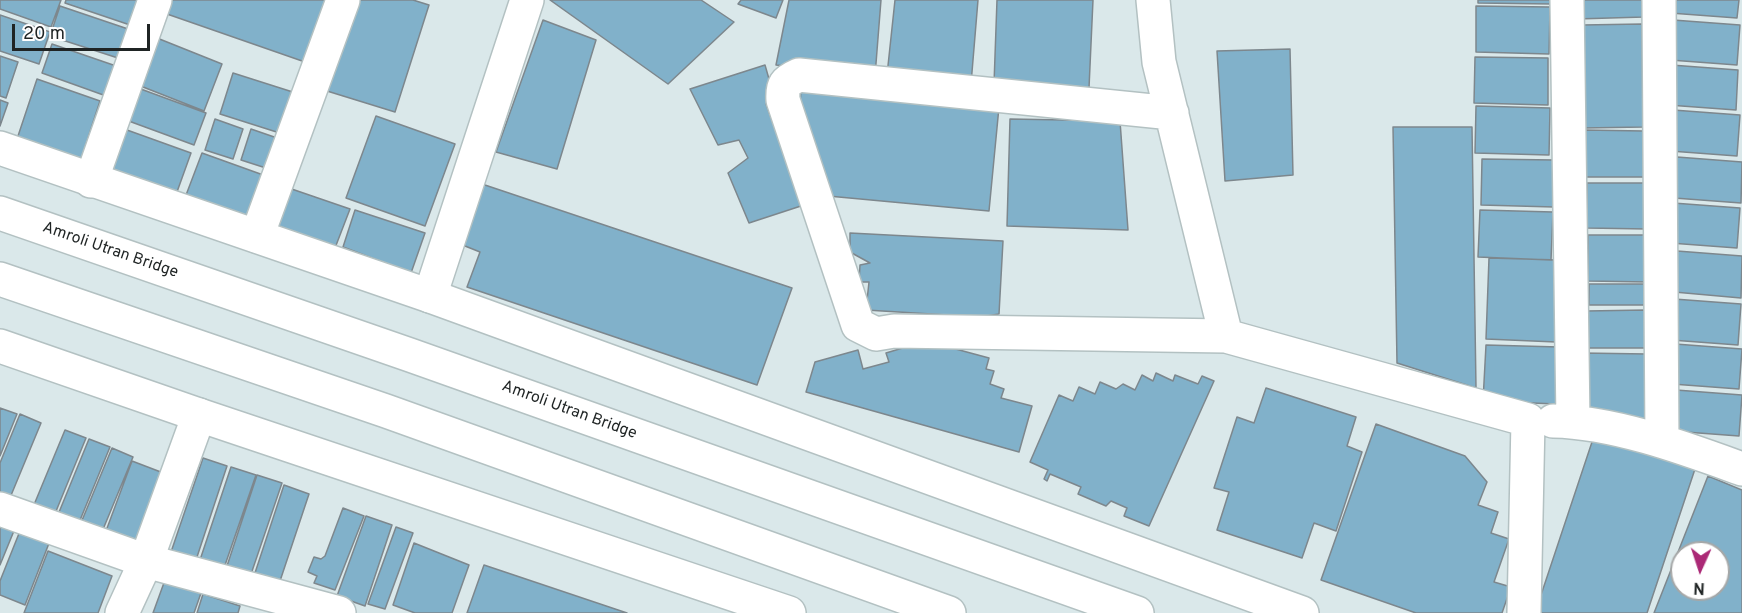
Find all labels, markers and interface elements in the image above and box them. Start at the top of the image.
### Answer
scale bar [15,12,153,50]
text: 20 m [23,23,65,46]
street label: Amroli Utran Bridge [40,219,180,283]
street label: Amroli Utran Bridge [499,378,639,444]
north arrow [1670,541,1730,601]
text: N [1693,577,1705,597]

